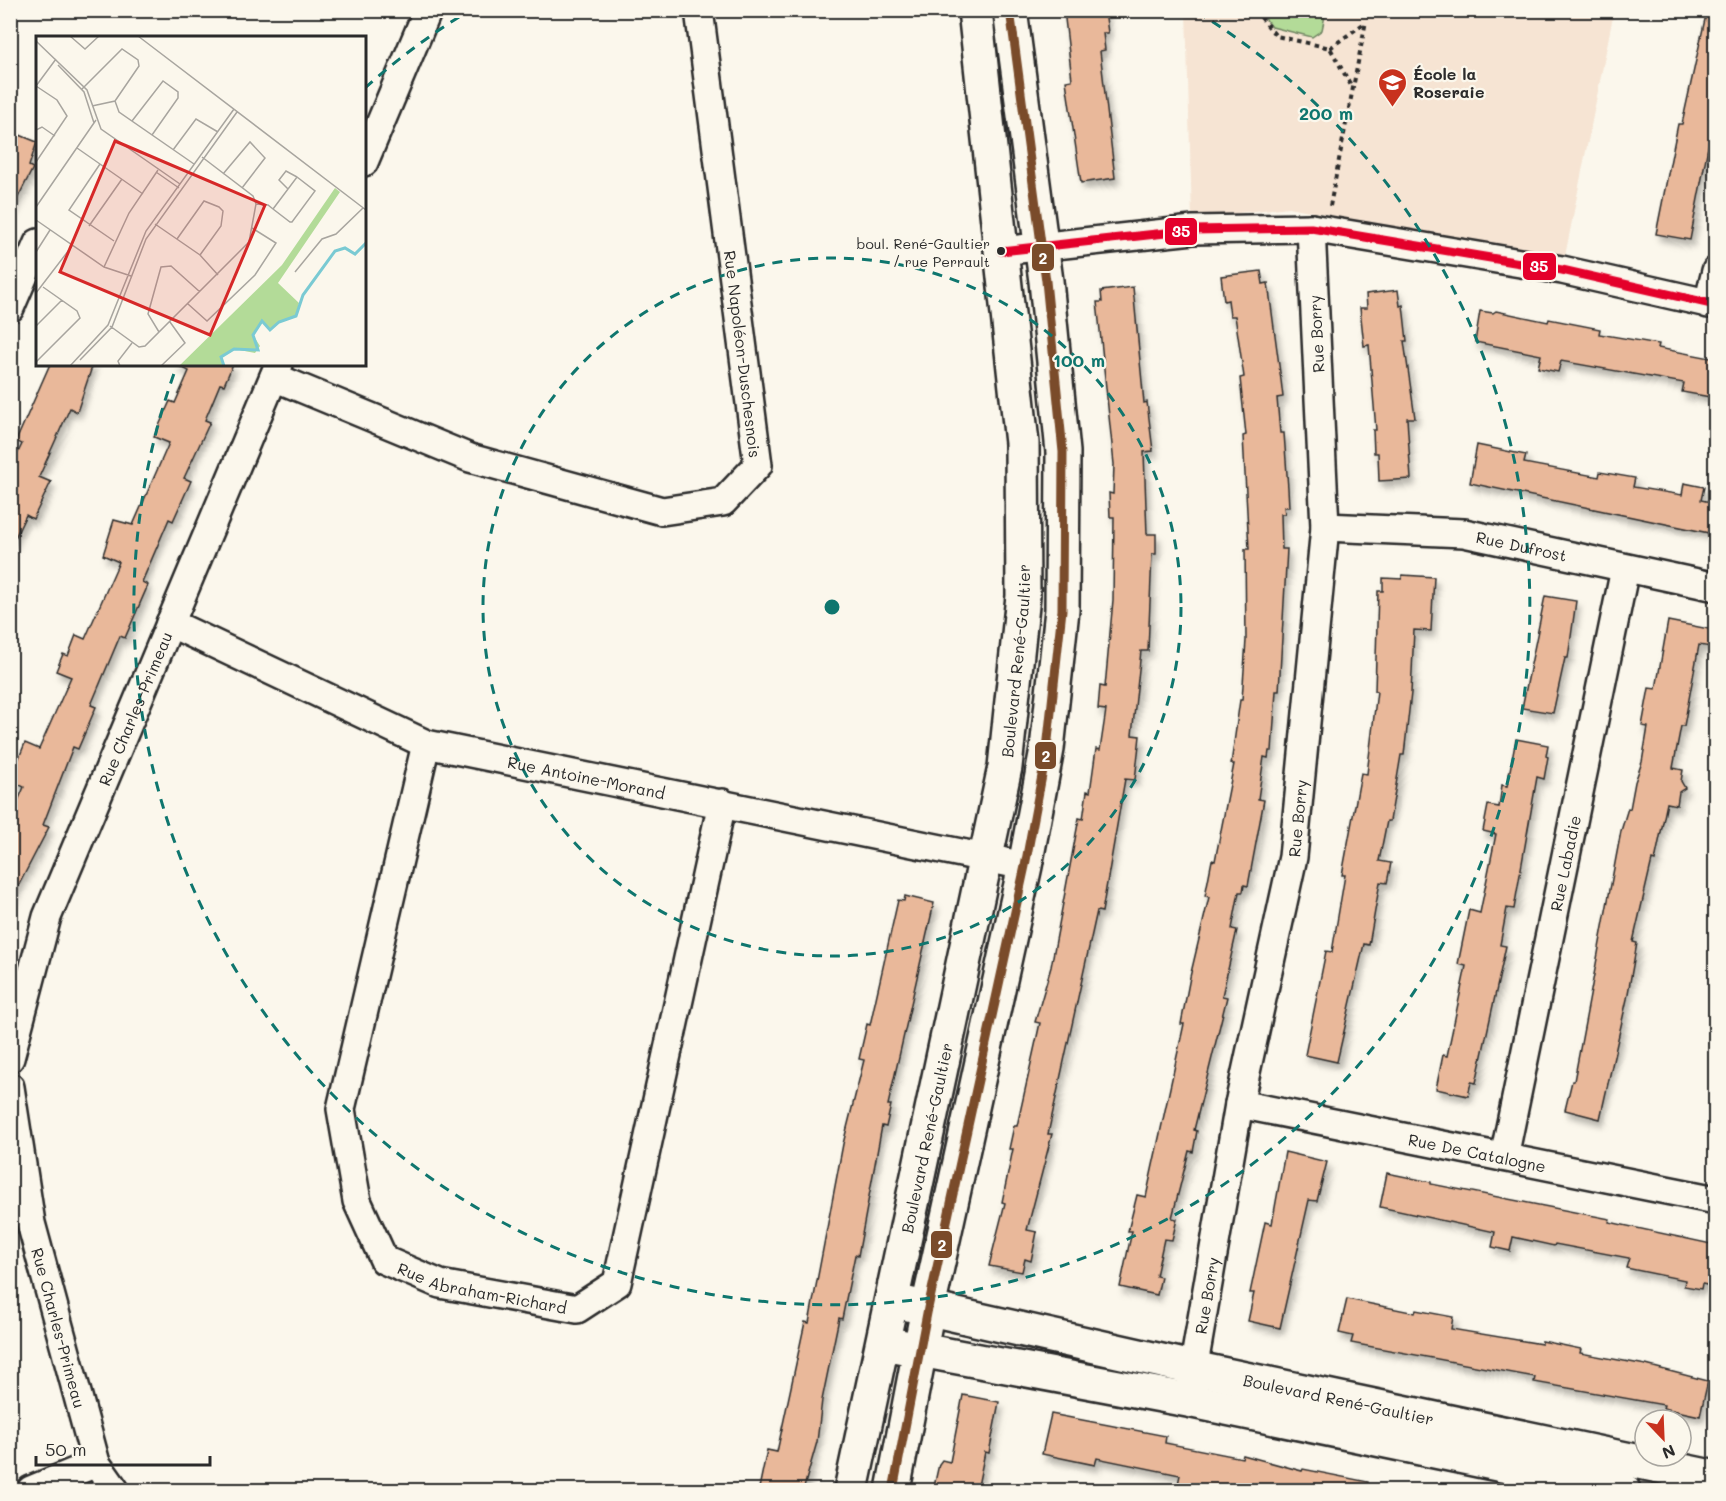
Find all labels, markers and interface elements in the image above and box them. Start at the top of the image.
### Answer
inset map [36,36,366,366]
place label: École la Roseraie [1413,63,1485,102]
school or university icon: École la Roseraie [1376,66,1408,108]
text: 200 m [1299,101,1353,125]
line badge: 35 [1164,217,1198,246]
text: 35 [1172,220,1190,241]
place label: boul. René-Gaultier / rue Perrault [857,234,990,271]
line badge: 2 [1031,243,1055,272]
marker: boul. René-Gaultier / rue Perrault [995,245,1007,257]
text: 2 [1039,247,1048,268]
street label: Rue Napoléon-Duschesnois [720,249,766,459]
line badge: 35 [1522,252,1557,281]
text: 35 [1530,255,1548,276]
street label: Rue Borry [1303,295,1329,373]
text: 100 m [1053,348,1105,372]
street label: Rue Dufrost [1474,525,1569,565]
street label: Boulevard René-Gaultier [996,564,1034,758]
centre of rings [822,597,842,617]
street label: Rue Charles-Primeau [93,628,176,789]
line badge: 2 [1034,741,1057,770]
text: 2 [1042,745,1051,766]
street label: Rue Antoine-Morand [506,750,667,803]
street label: Rue Borry [1283,778,1311,858]
street label: Rue Labadie [1544,813,1585,913]
street label: Boulevard René-Gaultier [896,1041,956,1235]
street label: Rue De Catalogne [1406,1128,1548,1176]
line badge: 2 [930,1230,953,1259]
text: 2 [938,1234,947,1255]
street label: Rue Charles-Primeau [28,1245,91,1410]
street label: Rue Borry [1189,1255,1223,1336]
street label: Rue Abraham-Richard [395,1257,569,1317]
street label: Boulevard René-Gaultier [1242,1368,1436,1429]
north arrow [1633,1408,1693,1468]
scale bar [36,1429,210,1467]
text: 50 m [45,1437,87,1461]
text: N [1659,1440,1679,1464]

